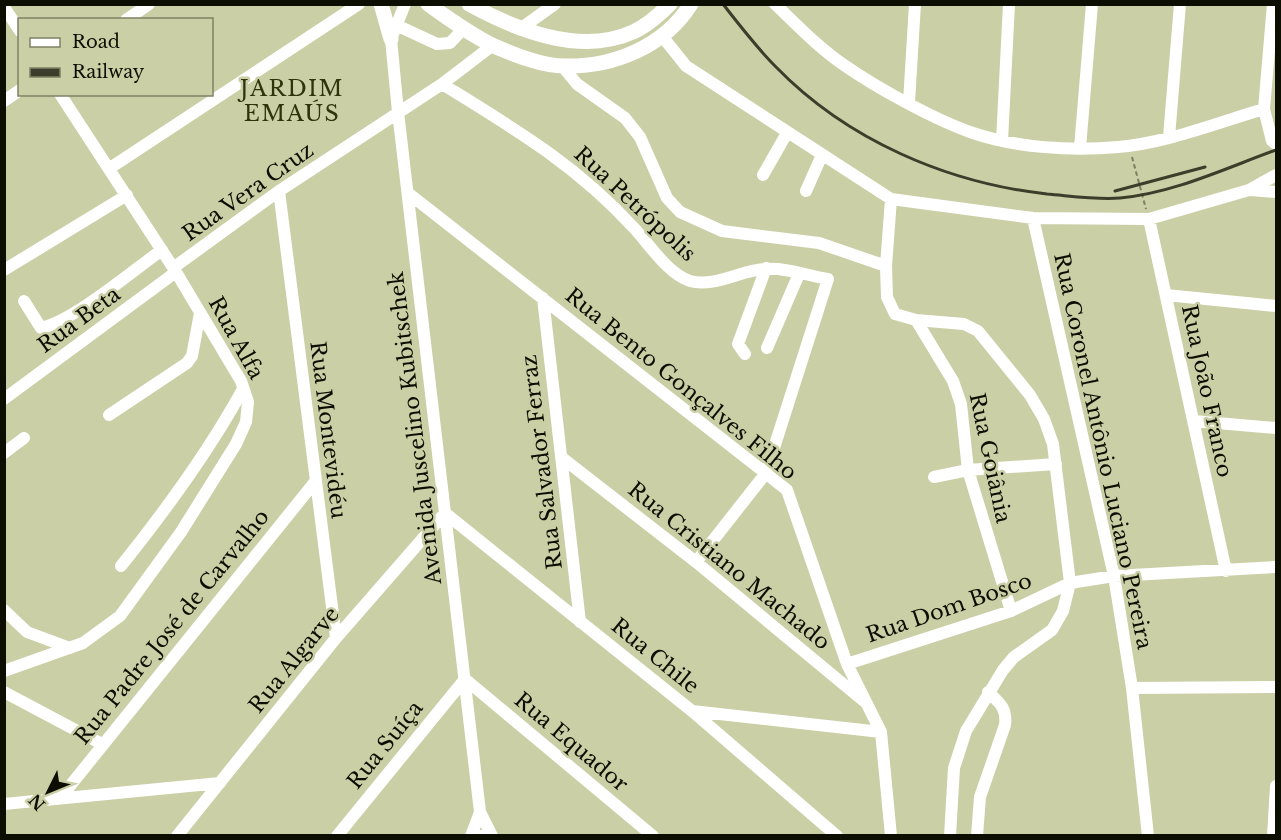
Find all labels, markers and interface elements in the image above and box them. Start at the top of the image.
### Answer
legend [18,18,213,96]
text: Road [72,31,120,53]
text: Railway [72,61,145,83]
district label: JARDIM EMAÚS [237,75,344,127]
street label: Rua Vera Cruz [177,137,319,247]
street label: Rua Petrópolis [569,141,701,267]
street label: Rua Coronel Antônio Luciano Pereira [1048,250,1158,652]
street label: Avenida Juscelino Kubitschek [383,270,447,587]
street label: Rua Beta [33,281,126,359]
street label: Rua Bento Gonçalves Filho [560,282,802,486]
street label: Rua Alfa [203,292,269,384]
street label: Rua João Franco [1176,302,1238,480]
street label: Rua Montevidéu [304,340,352,520]
street label: Rua Salvador Ferraz [516,353,568,571]
street label: Rua Goiânia [964,391,1017,526]
street label: Rua Cristiano Machado [623,476,835,656]
street label: Rua Padre José de Carvalho [69,504,275,750]
street label: Rua Dom Bosco [863,568,1035,648]
street label: Rua Algarve [243,602,345,718]
street label: Rua Chile [606,613,704,699]
street label: Rua Equador [509,687,633,797]
street label: Rua Suíça [342,695,429,794]
north arrow [18,762,78,822]
text: N [25,790,49,815]

